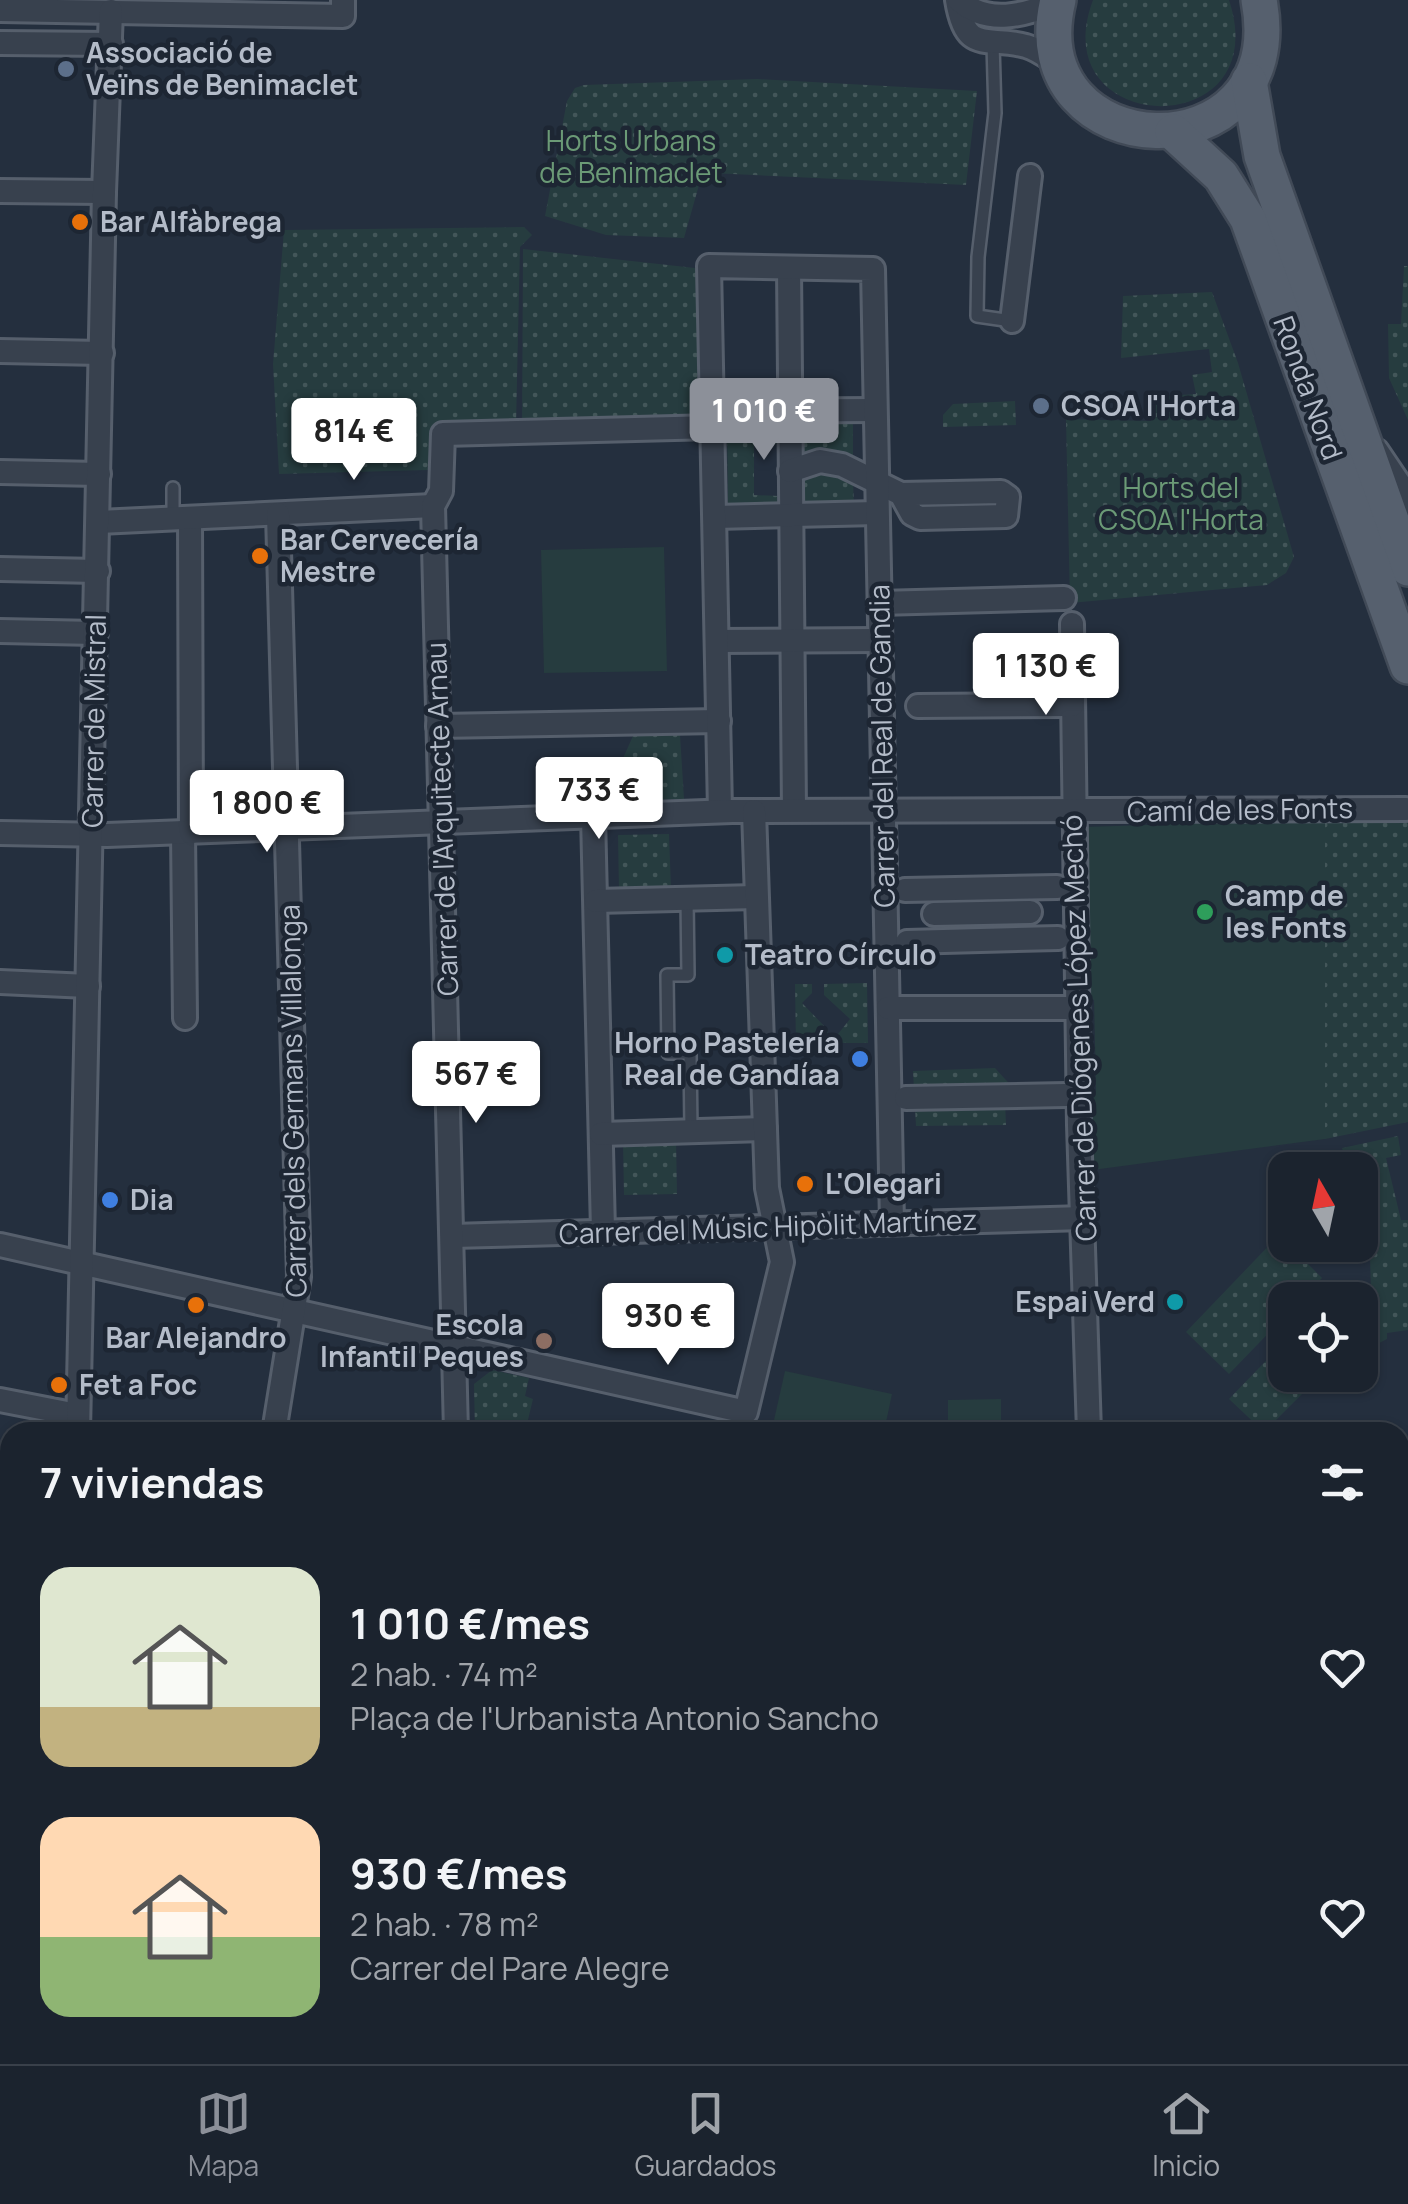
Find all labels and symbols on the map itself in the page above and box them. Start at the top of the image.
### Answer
place label: Associació de Veïns de Benimaclet [86,33,358,103]
marker: Associació de Veïns de Benimaclet [55,58,77,80]
park label: Horts Urbans de Benimaclet [539,121,723,191]
place label: Bar Alfàbrega [100,202,282,240]
marker: Bar Alfàbrega [69,211,91,233]
street label: Ronda Nord [1265,310,1353,465]
pin: 1 010 € [672,378,856,463]
place label: CSOA l'Horta [1061,386,1236,424]
marker: CSOA l'Horta [1030,395,1052,417]
pin: 814 € [284,398,424,483]
park label: Horts del CSOA l'Horta [1098,468,1264,538]
place label: Bar Cervecería Mestre [280,520,479,590]
marker: Bar Cervecería Mestre [249,545,271,567]
street label: Carrer del Real de Gandia [859,584,903,908]
street label: Carrer de Mistral [72,614,114,828]
pin: 1 130 € [954,633,1138,718]
street label: Carrer de l'Arquitecte Arnau [416,642,466,996]
pin: 733 € [529,757,669,842]
pin: 1 800 € [175,770,359,855]
street label: Camí de les Fonts [1127,788,1353,830]
street label: Carrer de Diógenes López Mechó [1052,814,1104,1242]
place label: Camp de les Fonts [1225,876,1347,946]
marker: Camp de les Fonts [1194,901,1216,923]
street label: Carrer dels Germans Villalonga [270,904,314,1298]
place label: Teatro Círculo [745,935,937,973]
marker: Teatro Círculo [714,944,736,966]
place label: Horno Pastelería Real de Gandíaa [614,1023,840,1093]
pin: 567 € [406,1041,546,1126]
marker: Horno Pastelería Real de Gandíaa [849,1048,871,1070]
north arrow [1268,1152,1378,1262]
place label: L'Olegari [825,1164,942,1202]
marker: L'Olegari [794,1173,816,1195]
place label: Dia [130,1180,174,1218]
marker: Dia [99,1189,121,1211]
street label: Carrer del Músic Hipòlit Martínez [558,1200,978,1252]
place label: Espai Verd [1015,1282,1155,1320]
pin: 930 € [598,1283,738,1368]
marker: Espai Verd [1164,1291,1186,1313]
marker: Bar Alejandro [185,1294,207,1316]
place label: Escola Infantil Peques [320,1305,524,1375]
place label: Bar Alejandro [105,1318,287,1356]
marker: Escola Infantil Peques [533,1330,555,1352]
place label: Fet a Foc [79,1365,197,1403]
marker: Fet a Foc [48,1374,70,1396]

